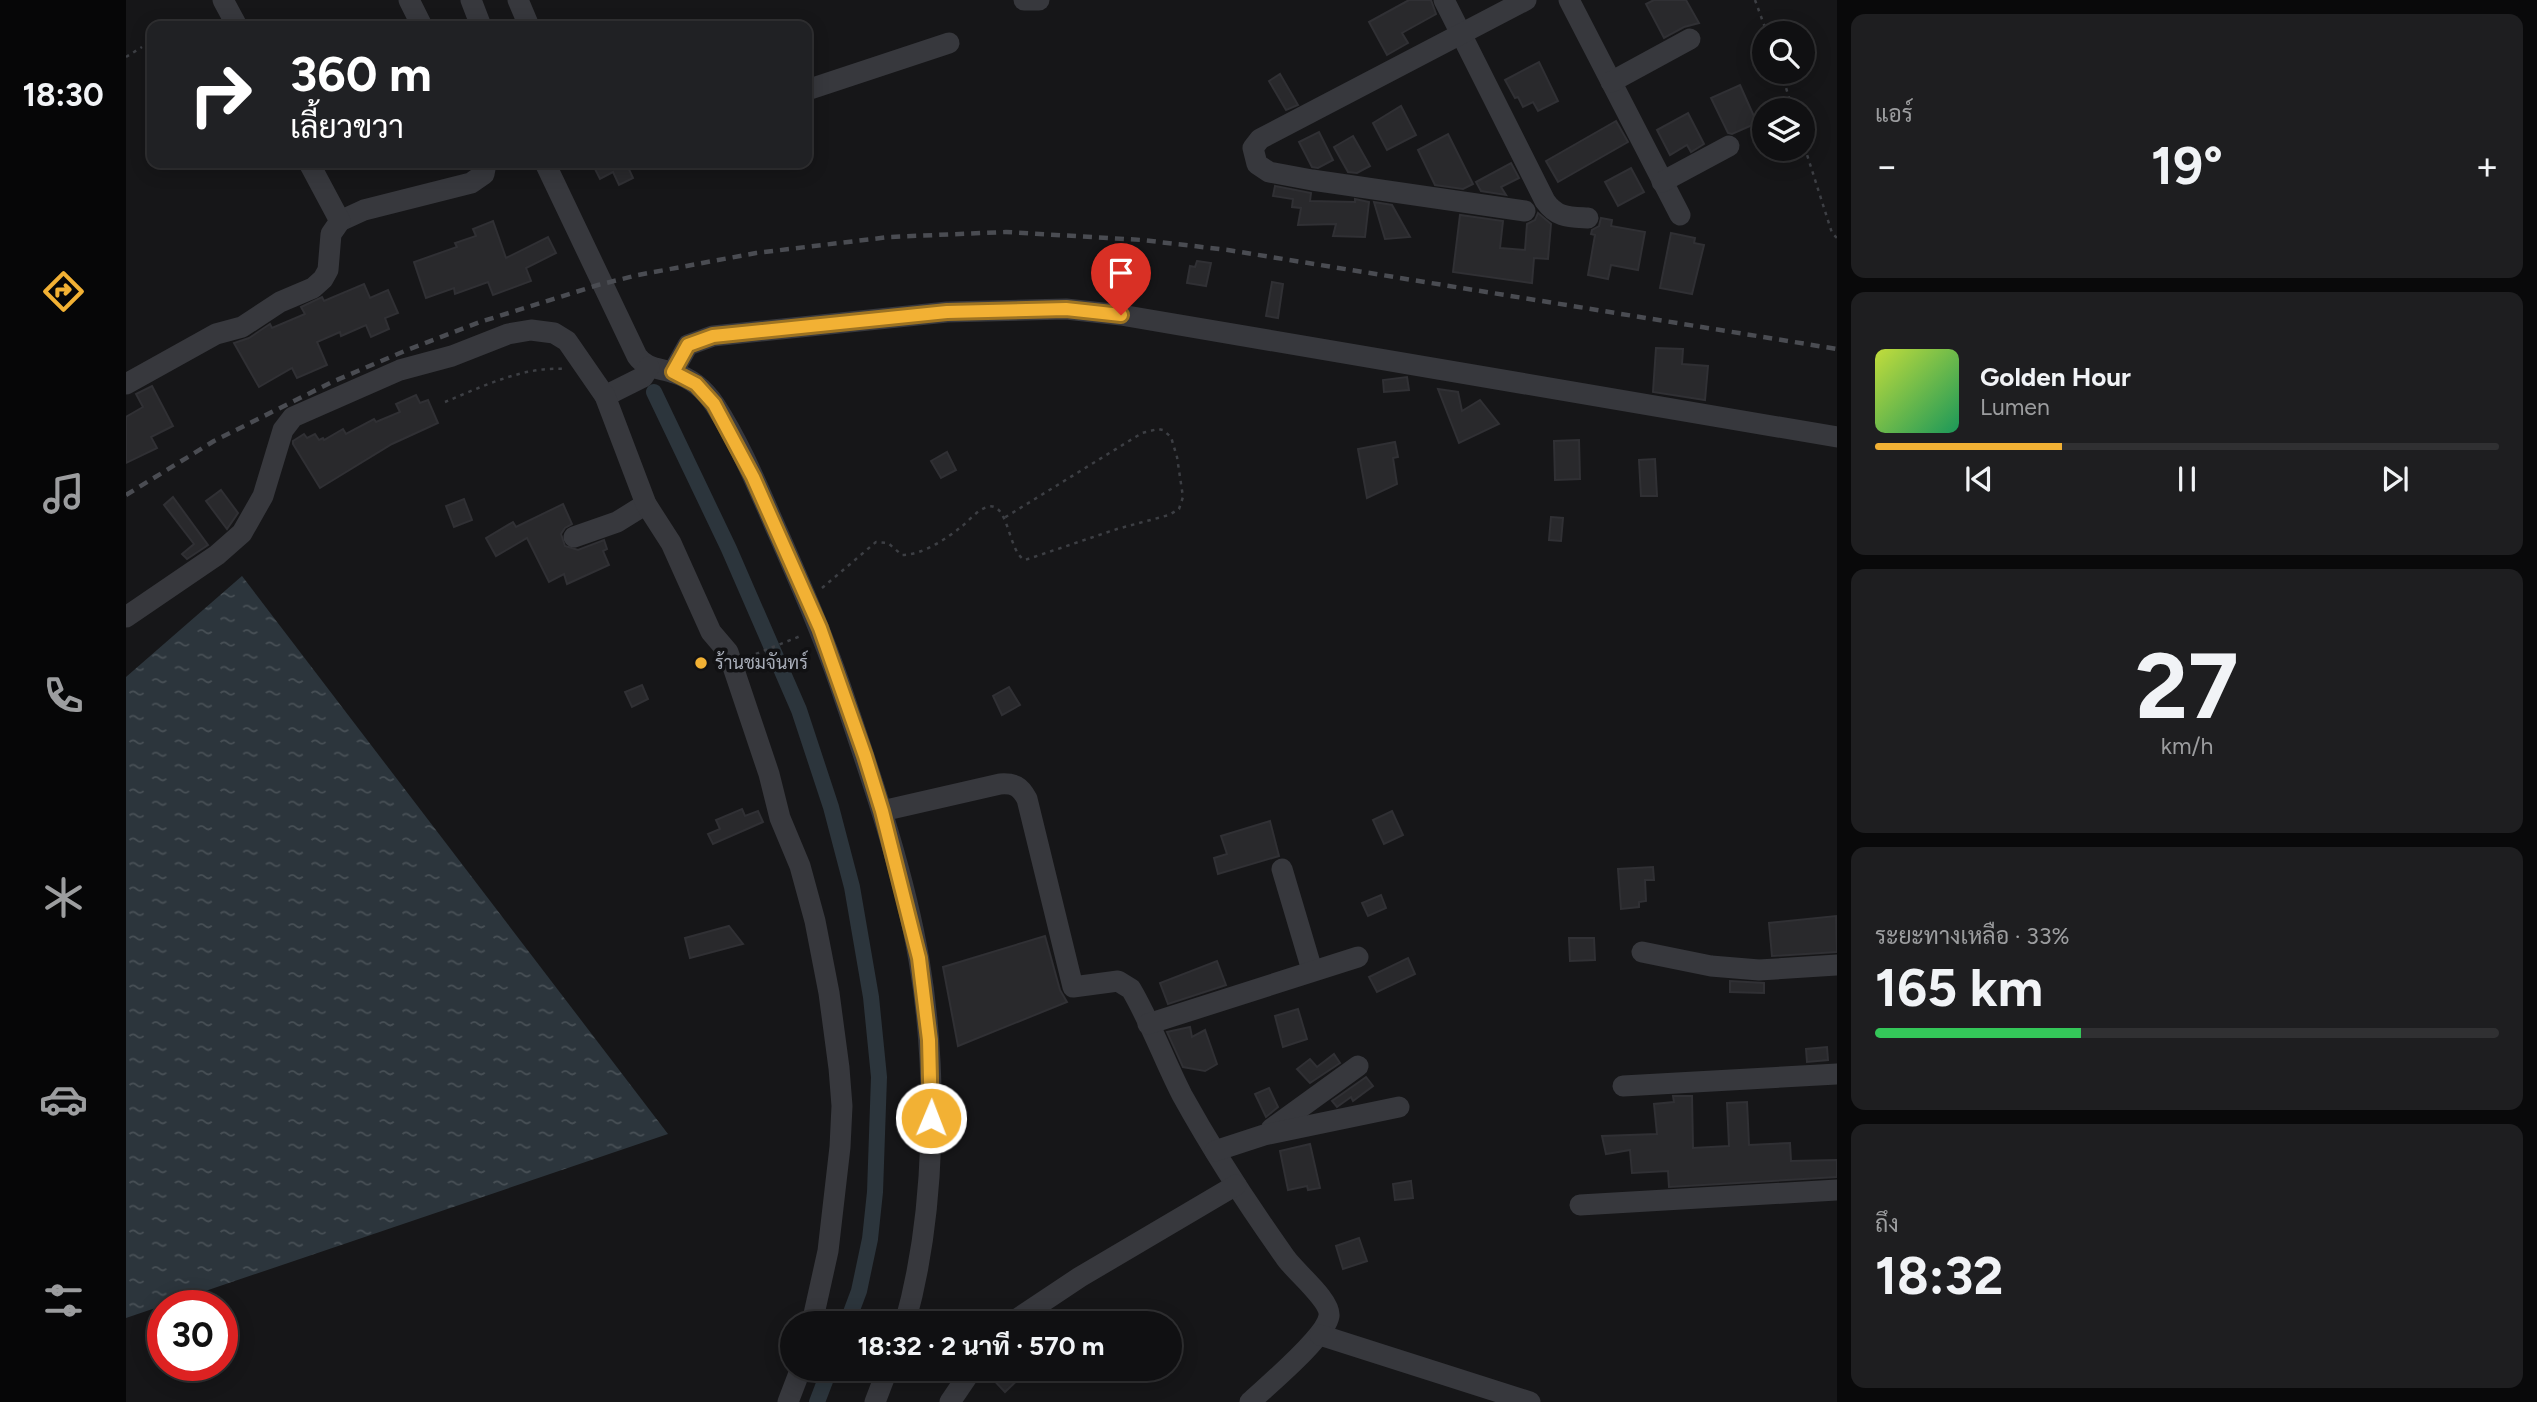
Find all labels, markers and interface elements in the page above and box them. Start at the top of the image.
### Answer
map controls [1752,21,1815,161]
button: search [1752,21,1815,84]
text: 360 m [290,44,432,103]
icon: right [175,49,266,140]
text: 18:30 [22,76,104,114]
button: layers [1752,98,1815,161]
text: แอร์ [1875,100,1913,128]
text: เลี้ยวขวา [290,108,404,146]
text: 19° [2151,135,2223,197]
text: − [1875,143,1899,189]
text: + [2475,143,2499,189]
pin [1091,243,1151,315]
icon: arrive [1102,254,1140,292]
icon: directions [39,267,88,316]
text: Golden Hour [1980,361,2131,393]
text: Lumen [1980,393,2050,421]
icon: previous [1960,460,1998,498]
icon: pause [2168,460,2206,498]
icon: next [2376,460,2414,498]
icon: music [39,469,88,518]
text: 27 [2135,632,2239,741]
place label: ร้านชมจันทร์ [715,650,808,674]
marker: ร้านชมจันทร์ [693,655,709,671]
icon: phone [39,671,88,720]
text: km/h [2161,732,2213,760]
icon: climate [39,873,88,922]
text: ระยะทางเหลือ · 33% [1875,922,2069,950]
text: 165 km [1875,957,2043,1019]
icon: car [39,1075,88,1124]
position arrow [894,1081,968,1155]
text: ถึง [1875,1210,1899,1238]
text: 18:32 [1875,1245,2003,1307]
icon: filters [39,1276,88,1325]
speed limit sign: 30 [147,1290,238,1381]
text: 18:32 · 2 นาที · 570 m [858,1330,1104,1362]

